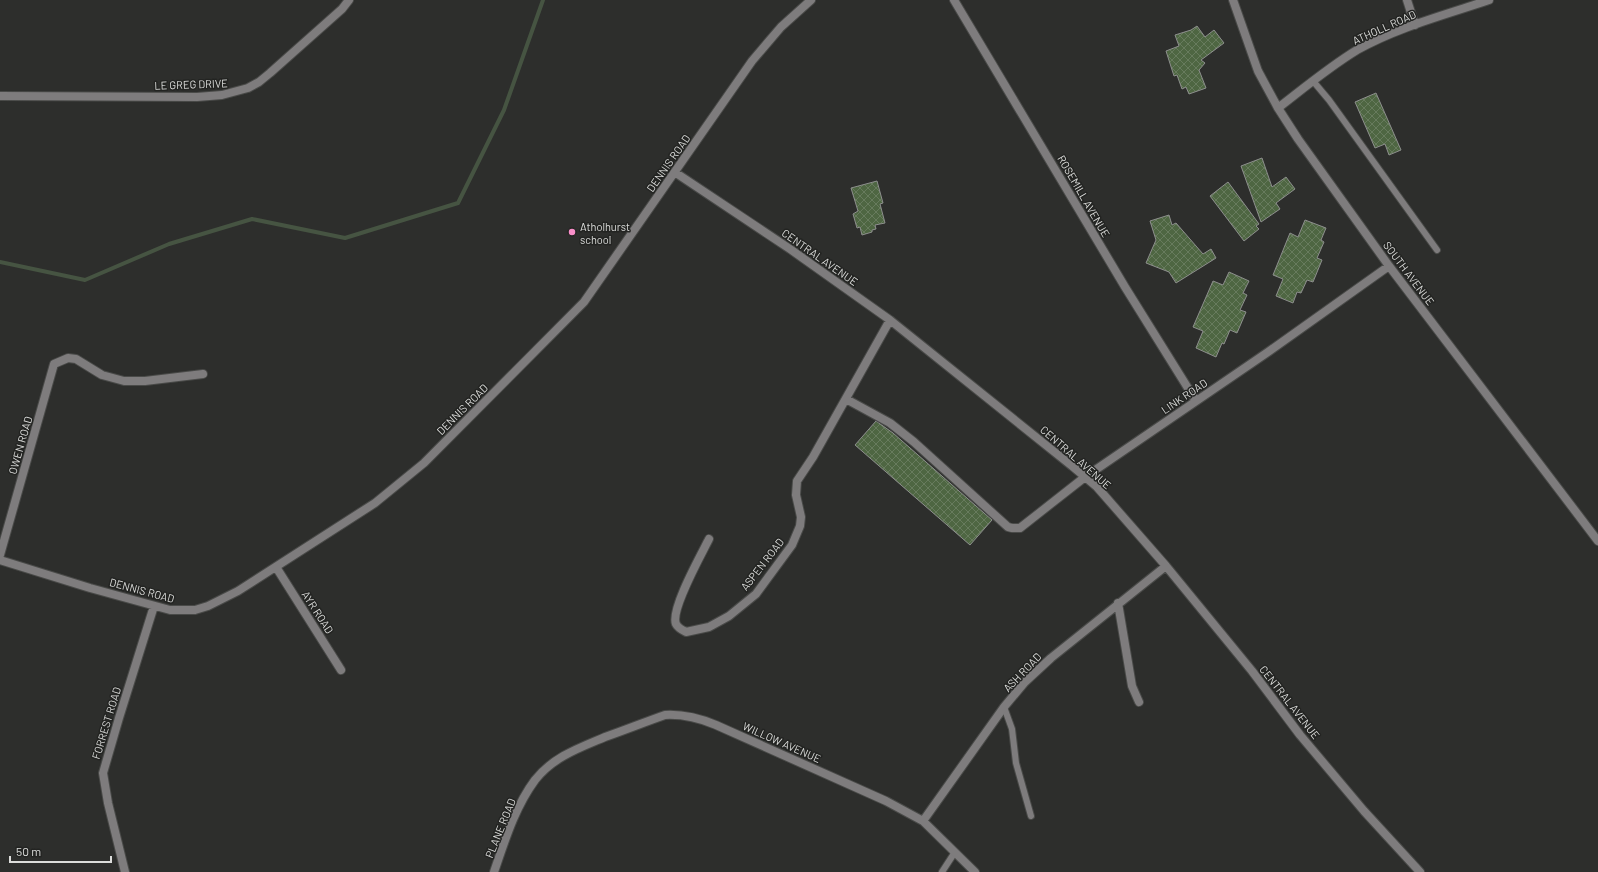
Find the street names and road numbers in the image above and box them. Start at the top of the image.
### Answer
street label: ATHOLL ROAD [1350,7,1418,47]
street label: LE GREG DRIVE [154,76,228,92]
street label: DENNIS ROAD [644,132,693,194]
street label: ROSEMILL AVENUE [1055,153,1113,240]
street label: CENTRAL AVENUE [780,226,861,288]
street label: SOUTH AVENUE [1381,239,1437,308]
street label: LINK ROAD [1159,376,1210,416]
street label: DENNIS ROAD [434,381,490,437]
street label: OWEN ROAD [6,414,35,475]
street label: CENTRAL AVENUE [1038,423,1114,492]
street label: ASPEN ROAD [738,535,786,593]
street label: DENNIS ROAD [108,575,176,605]
street label: AYR ROAD [299,588,337,636]
street label: ASH ROAD [1000,650,1044,694]
street label: CENTRAL AVENUE [1257,663,1323,742]
street label: FORREST ROAD [89,685,123,761]
street label: WILLOW AVENUE [741,719,823,765]
street label: PLANE ROAD [482,796,518,860]

